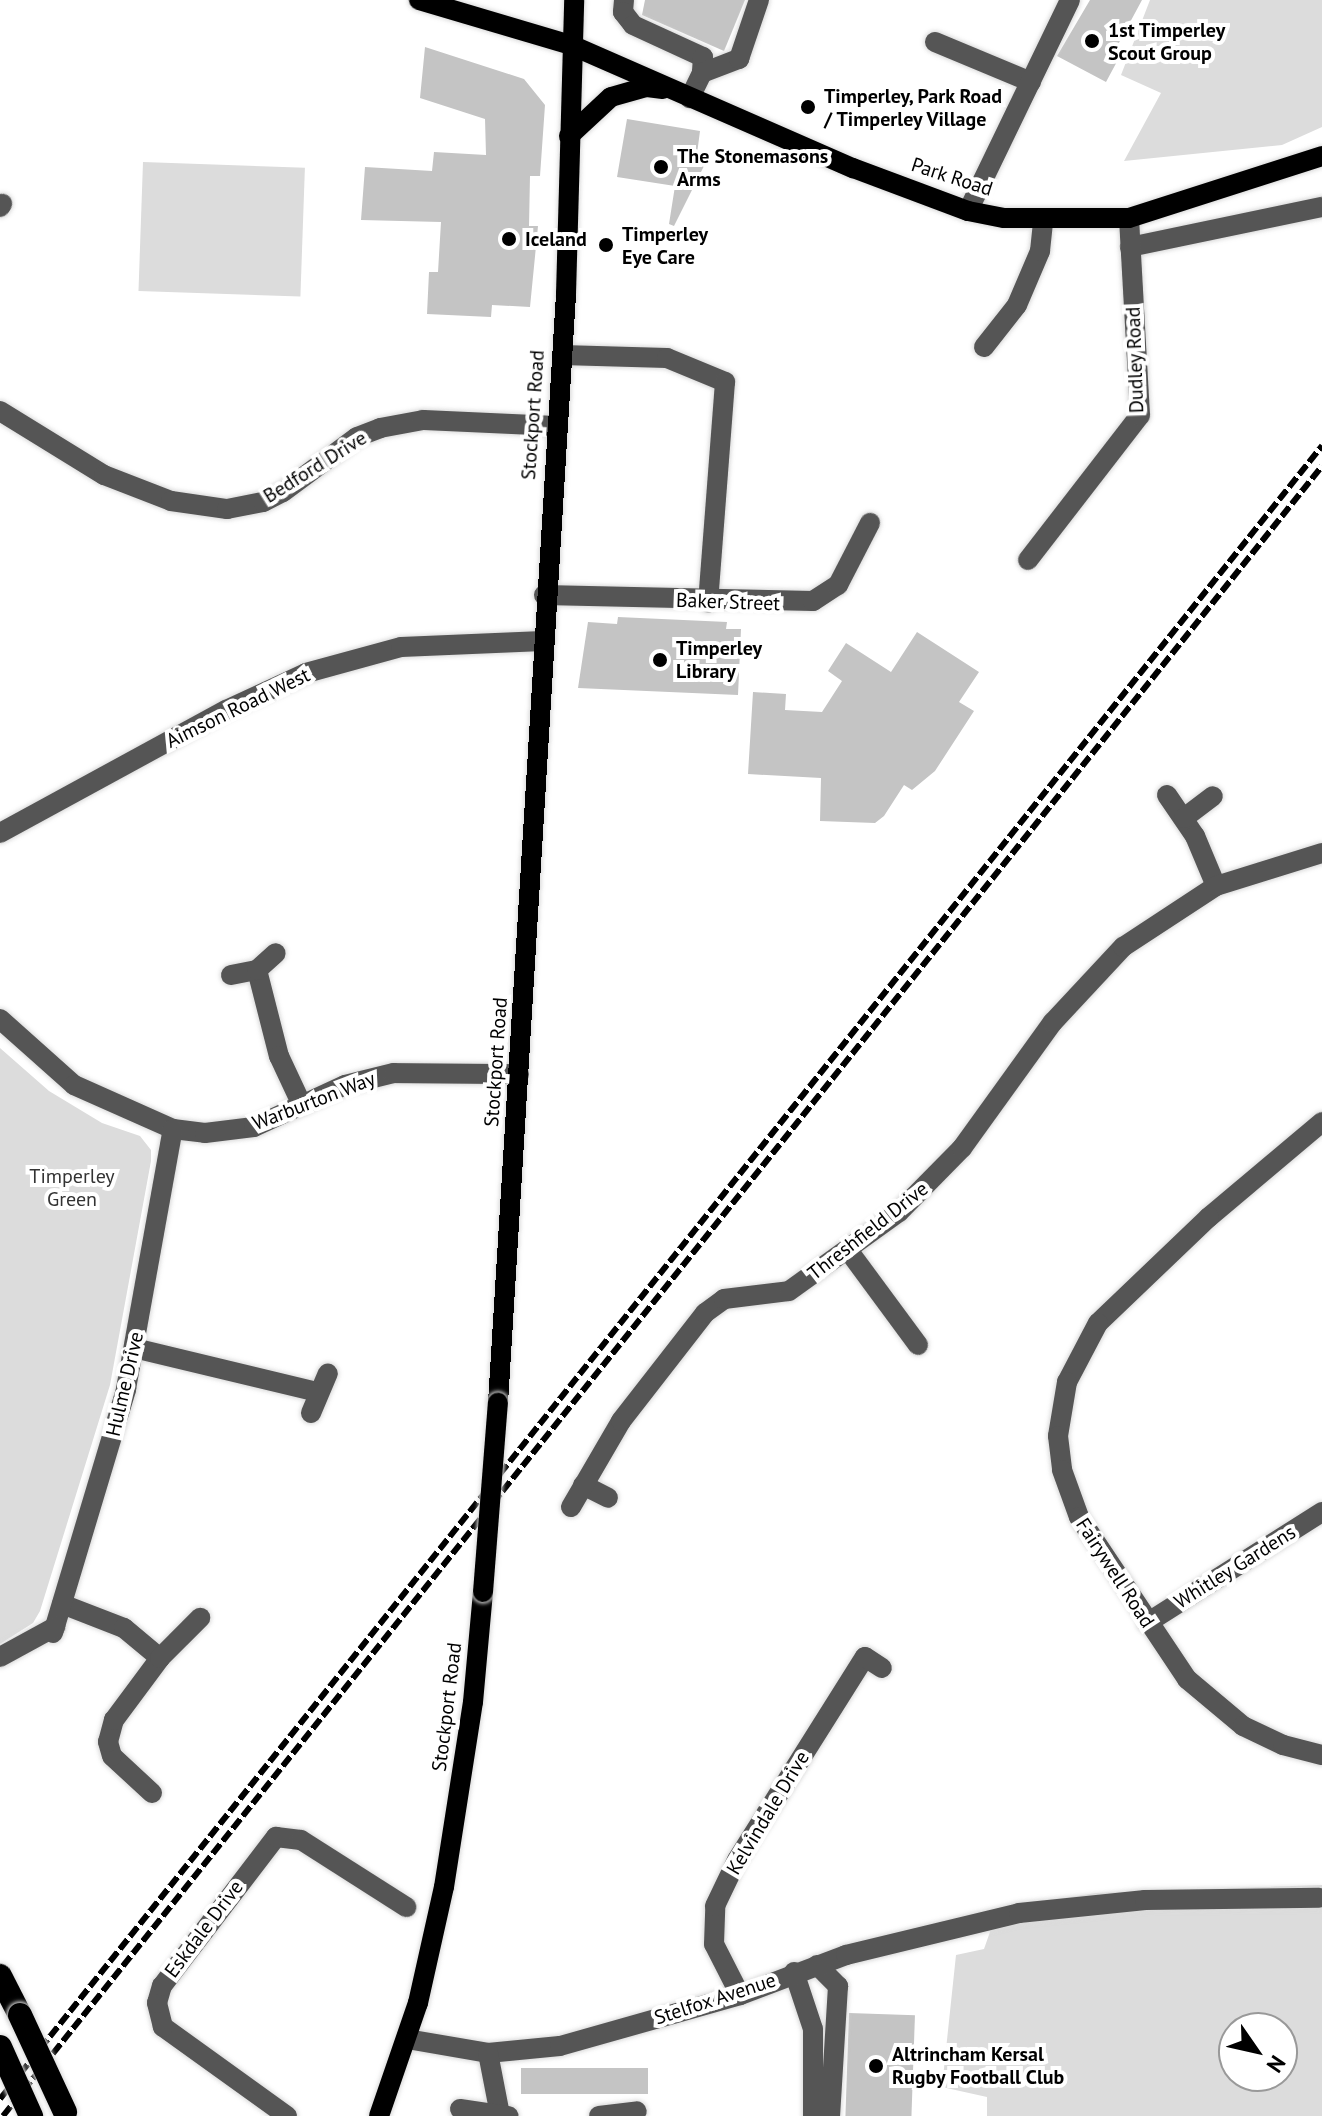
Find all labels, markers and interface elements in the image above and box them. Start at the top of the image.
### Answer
place label: 1st Timperley Scout Group [1108,18,1226,65]
marker: 1st Timperley Scout Group [1083,32,1101,50]
place label: Timperley, Park Road / Timperley Village [824,84,1004,131]
marker: Timperley, Park Road / Timperley Village [799,98,817,116]
place label: The Stonemasons Arms [677,144,828,191]
street label: Park Road [908,153,996,201]
marker: The Stonemasons Arms [652,158,670,176]
place label: Timperley Eye Care [622,222,708,269]
place label: Iceland [525,227,587,251]
marker: Iceland [500,230,518,248]
marker: Timperley Eye Care [597,236,615,254]
street label: Dudley Road [1121,306,1149,414]
street label: Stockport Road [516,349,550,481]
street label: Bedford Drive [259,426,371,508]
street label: Baker Street [675,588,781,616]
place label: Timperley Library [676,636,762,683]
marker: Timperley Library [651,651,669,669]
street label: Aimson Road West [162,663,314,753]
street label: Stockport Road [479,996,513,1128]
street label: Warburton Way [249,1067,379,1135]
park label: Timperley Green [29,1165,115,1212]
street label: Threshfield Drive [803,1177,933,1285]
street label: Hulme Drive [101,1329,149,1439]
street label: Fairywell Road [1071,1514,1159,1632]
street label: Whitley Gardens [1170,1520,1300,1614]
street label: Stockport Road [427,1641,467,1773]
street label: Kelvindale Drive [722,1747,814,1879]
street label: Eskdale Drive [160,1876,248,1982]
street label: Stelfox Avenue [651,1968,779,2030]
north arrow [1218,2012,1298,2092]
place label: Altrincham Kersal Rugby Football Club [892,2042,1065,2089]
text: N [1261,2050,1292,2078]
marker: Altrincham Kersal Rugby Football Club [867,2057,885,2075]

